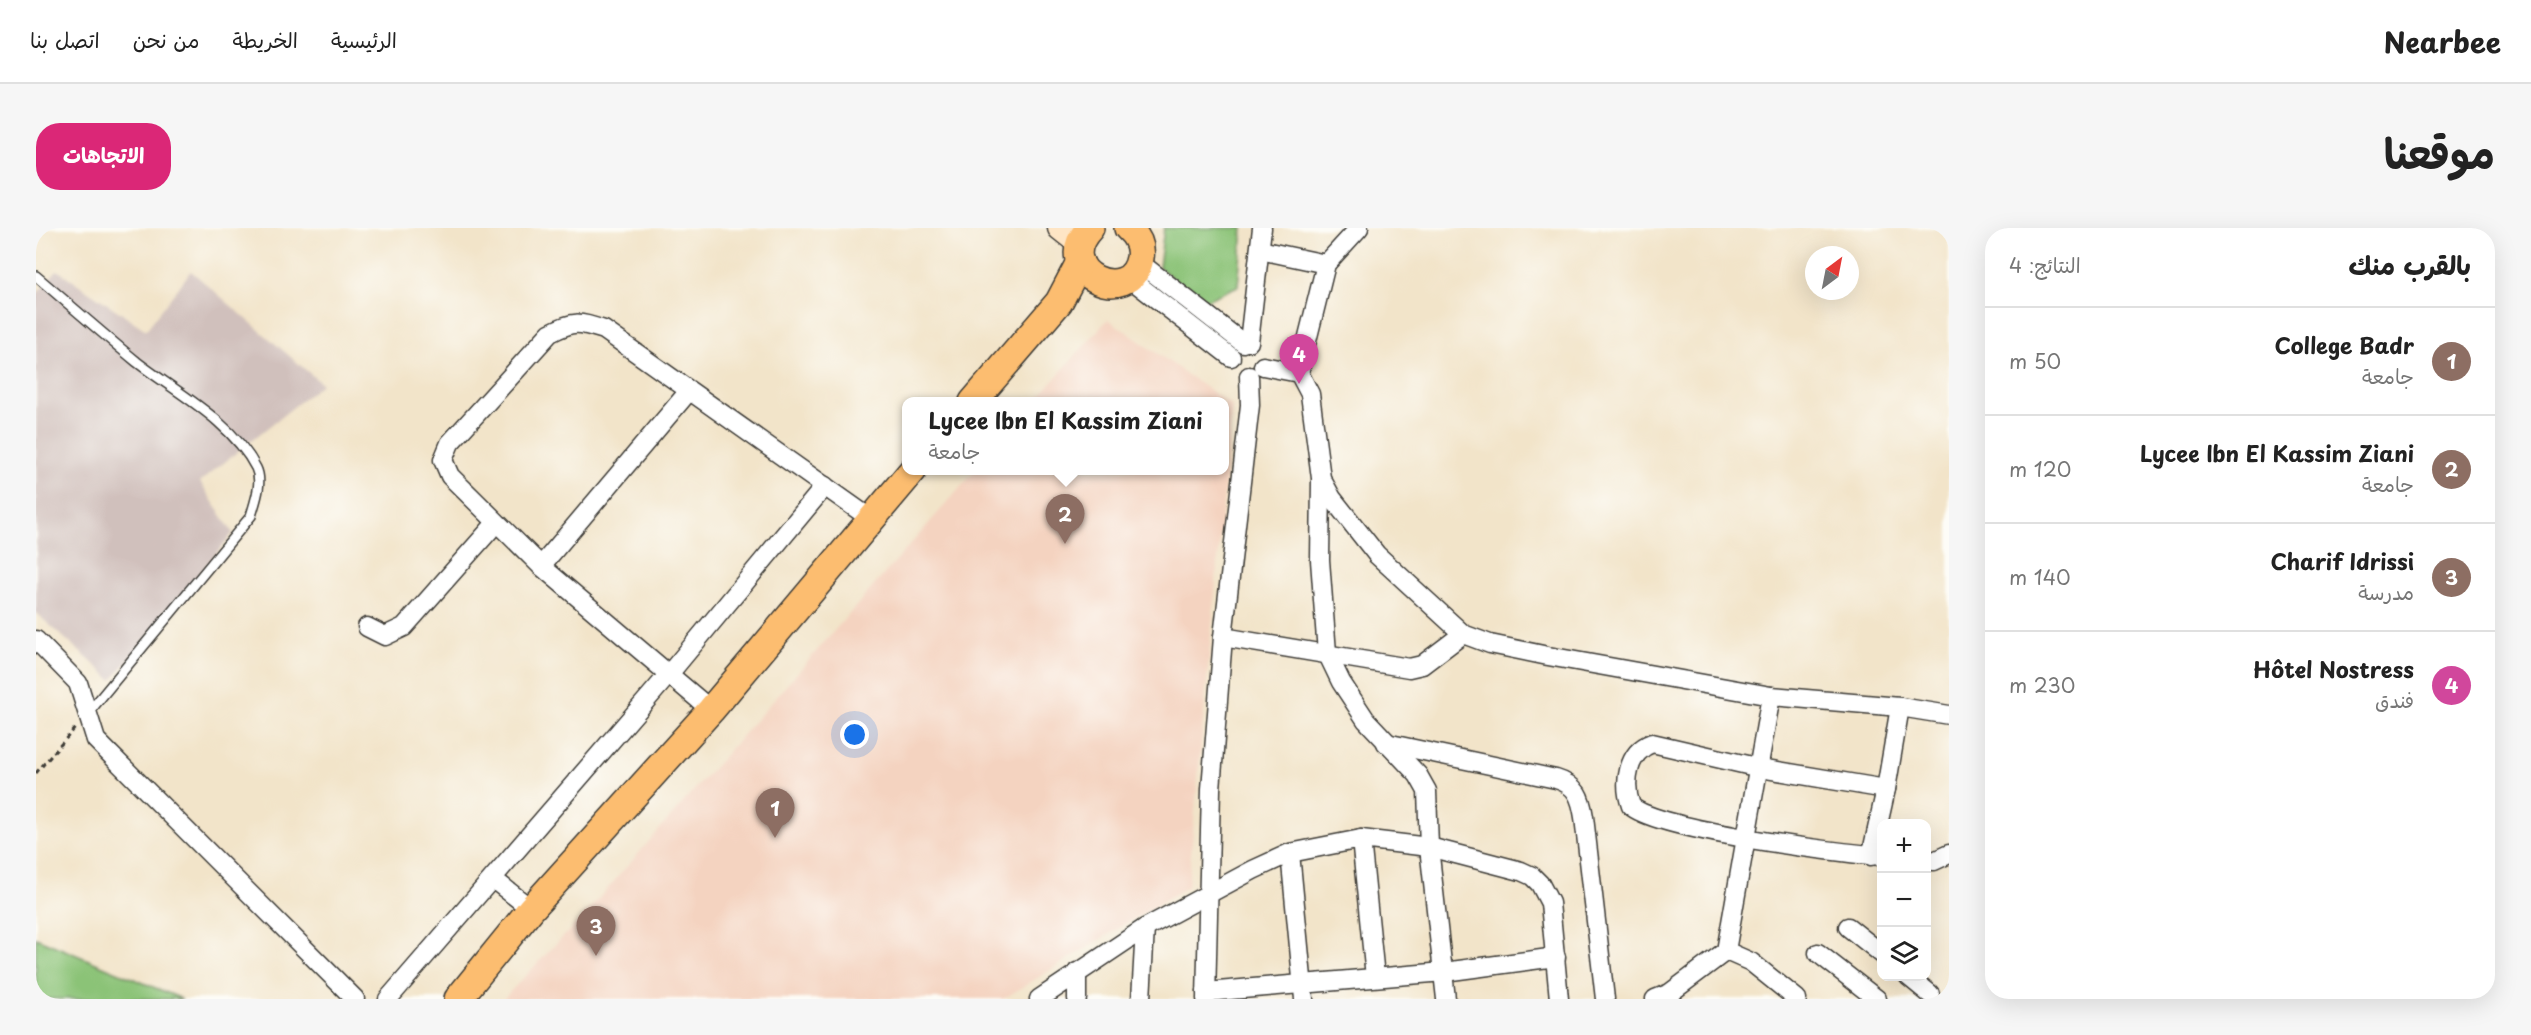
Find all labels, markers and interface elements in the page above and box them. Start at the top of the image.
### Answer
text: Nearbee [2384,20,2501,63]
text: اتصل بنا [30,23,100,55]
text: من نحن [133,23,199,55]
text: الخريطة [232,23,298,55]
text: الرئيسية [331,23,397,55]
text: موقعنا [2384,120,2495,183]
button: الاتجاهات [36,123,171,190]
text: بالقرب منك [2349,245,2471,284]
north arrow [1805,246,1859,300]
text: النتائج: 4 [2009,250,2081,280]
text: College Badr [2274,328,2414,361]
pin: 4 [1280,334,1318,384]
text: 50 m [2009,346,2061,376]
text: 1 [2447,346,2456,376]
text: جامعة [2362,361,2414,391]
popup [902,397,1229,475]
text: Lycee Ibn El Kassim Ziani [928,403,1203,436]
text: جامعة [928,436,980,466]
text: Lycee Ibn El Kassim Ziani [2140,436,2414,469]
text: 120 m [2009,454,2071,484]
text: 2 [2444,454,2459,484]
text: جامعة [2362,469,2414,499]
pin: 2 [1046,494,1084,544]
text: Charif Idrissi [2271,544,2414,577]
text: 140 m [2009,562,2071,592]
text: 3 [2445,562,2458,592]
text: مدرسة [2358,577,2414,607]
text: Hôtel Nostress [2253,652,2414,685]
text: 230 m [2009,670,2075,700]
text: 4 [2445,670,2458,700]
text: فندق [2375,685,2414,715]
your location [840,720,869,749]
pin: 1 [756,788,794,838]
map controls [1877,819,1931,981]
button: + [1877,819,1931,873]
button: − [1877,873,1931,927]
pin: 3 [576,906,616,956]
button: layers [1877,927,1931,981]

